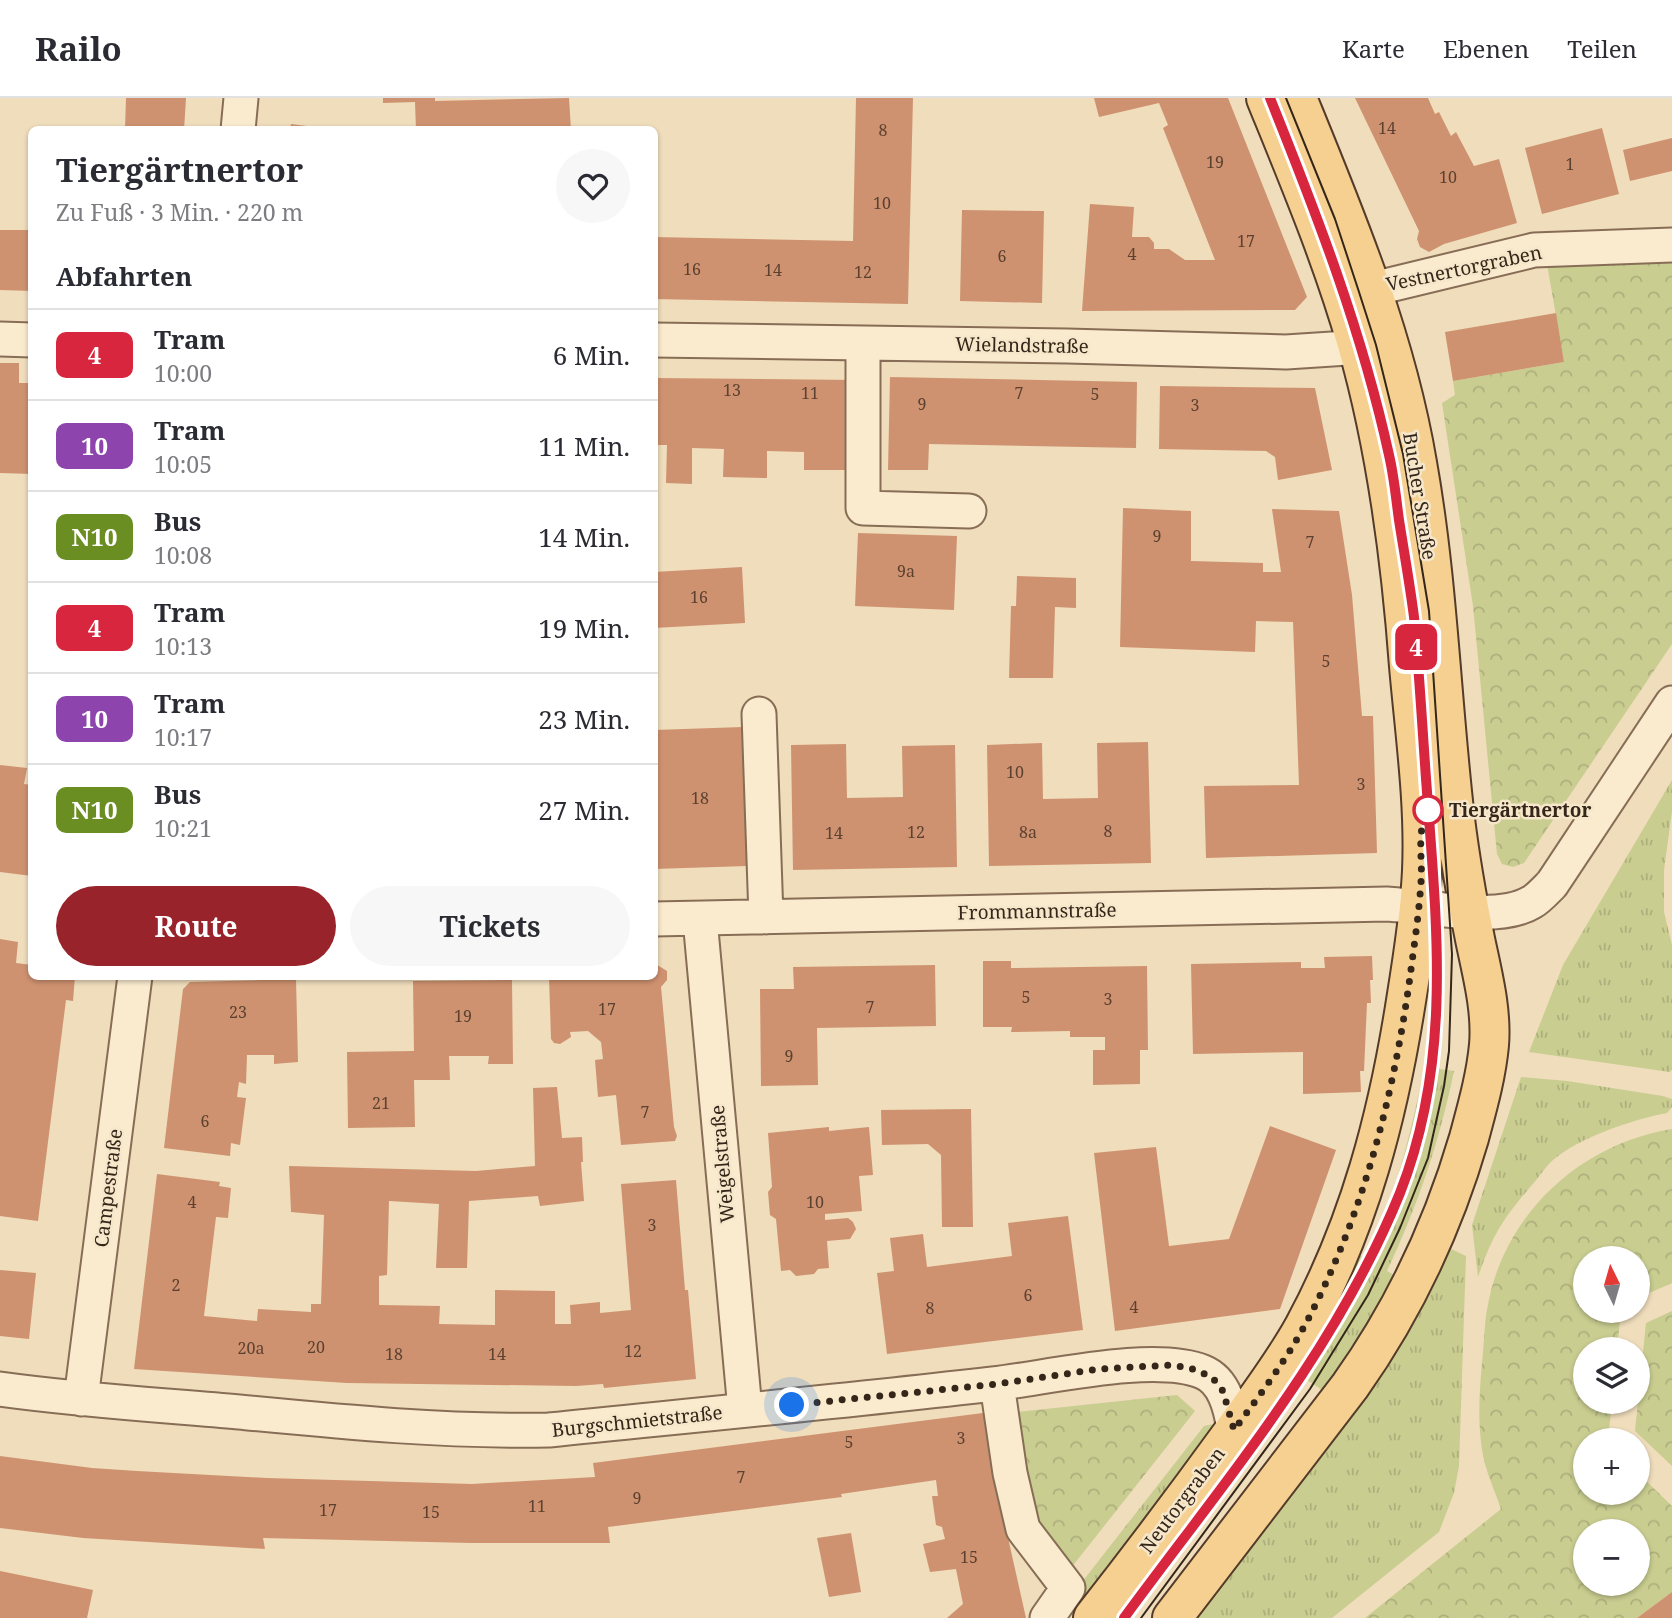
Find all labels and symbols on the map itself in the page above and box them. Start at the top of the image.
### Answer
house number: 14 [1378,117,1396,139]
house number: 8 [879,119,888,141]
house number: 19 [1206,151,1224,173]
house number: 1 [1566,153,1574,175]
house number: 10 [1439,166,1457,188]
house number: 10 [873,192,891,214]
house number: 17 [1237,230,1255,252]
street label: Vestnertorgraben [1384,239,1544,297]
house number: 4 [1128,243,1137,265]
house number: 6 [998,245,1007,267]
house number: 16 [683,258,701,280]
house number: 14 [764,259,782,281]
house number: 12 [854,261,872,283]
street label: Wielandstraße [955,331,1089,359]
house number: 13 [723,379,741,401]
house number: 11 [801,382,819,404]
house number: 7 [1015,382,1024,404]
house number: 5 [1091,383,1099,405]
house number: 9 [918,393,926,415]
house number: 3 [1191,394,1200,416]
street label: Bucher Straße [1397,430,1443,562]
house number: 9 [1153,525,1161,547]
house number: 7 [1306,531,1315,553]
house number: 9a [897,560,915,582]
house number: 16 [690,586,708,608]
line badge: 4 [1393,624,1439,670]
house number: 5 [1322,650,1330,672]
house number: 10 [1006,761,1024,783]
house number: 3 [1357,773,1366,795]
house number: 18 [691,787,709,809]
marker: Tiergärtnertor [1413,795,1443,825]
place label: Tiergärtnertor [1449,797,1591,823]
house number: 8 [1104,820,1113,842]
house number: 12 [907,821,925,843]
house number: 8a [1019,821,1037,843]
house number: 14 [825,822,843,844]
street label: Frommannstraße [957,897,1117,925]
house number: 5 [1022,986,1030,1008]
house number: 3 [1104,988,1113,1010]
house number: 7 [866,996,875,1018]
house number: 17 [598,998,616,1020]
house number: 23 [229,1001,247,1023]
house number: 19 [454,1005,472,1027]
house number: 9 [785,1045,793,1067]
house number: 21 [372,1092,390,1114]
house number: 7 [641,1101,650,1123]
street label: Weigelstraße [704,1104,740,1224]
house number: 6 [201,1110,210,1132]
street label: Campestraße [88,1127,128,1249]
house number: 4 [188,1191,197,1213]
house number: 10 [806,1191,824,1213]
house number: 3 [648,1214,657,1236]
north arrow [1573,1246,1650,1323]
house number: 2 [172,1274,180,1296]
house number: 6 [1024,1284,1033,1306]
house number: 4 [1130,1296,1139,1318]
house number: 8 [926,1297,935,1319]
house number: 20 [307,1336,325,1358]
house number: 20a [238,1337,264,1359]
house number: 12 [624,1340,642,1362]
house number: 18 [385,1343,403,1365]
house number: 14 [488,1343,506,1365]
your location [774,1387,809,1422]
street label: Burgschmietstraße [550,1399,724,1443]
house number: 3 [957,1427,966,1449]
house number: 5 [845,1431,853,1453]
street label: Neutorgraben [1133,1442,1231,1558]
house number: 7 [737,1466,746,1488]
house number: 9 [633,1487,641,1509]
house number: 11 [528,1495,546,1517]
house number: 17 [319,1499,337,1521]
house number: 15 [422,1501,440,1523]
house number: 15 [960,1546,978,1568]

